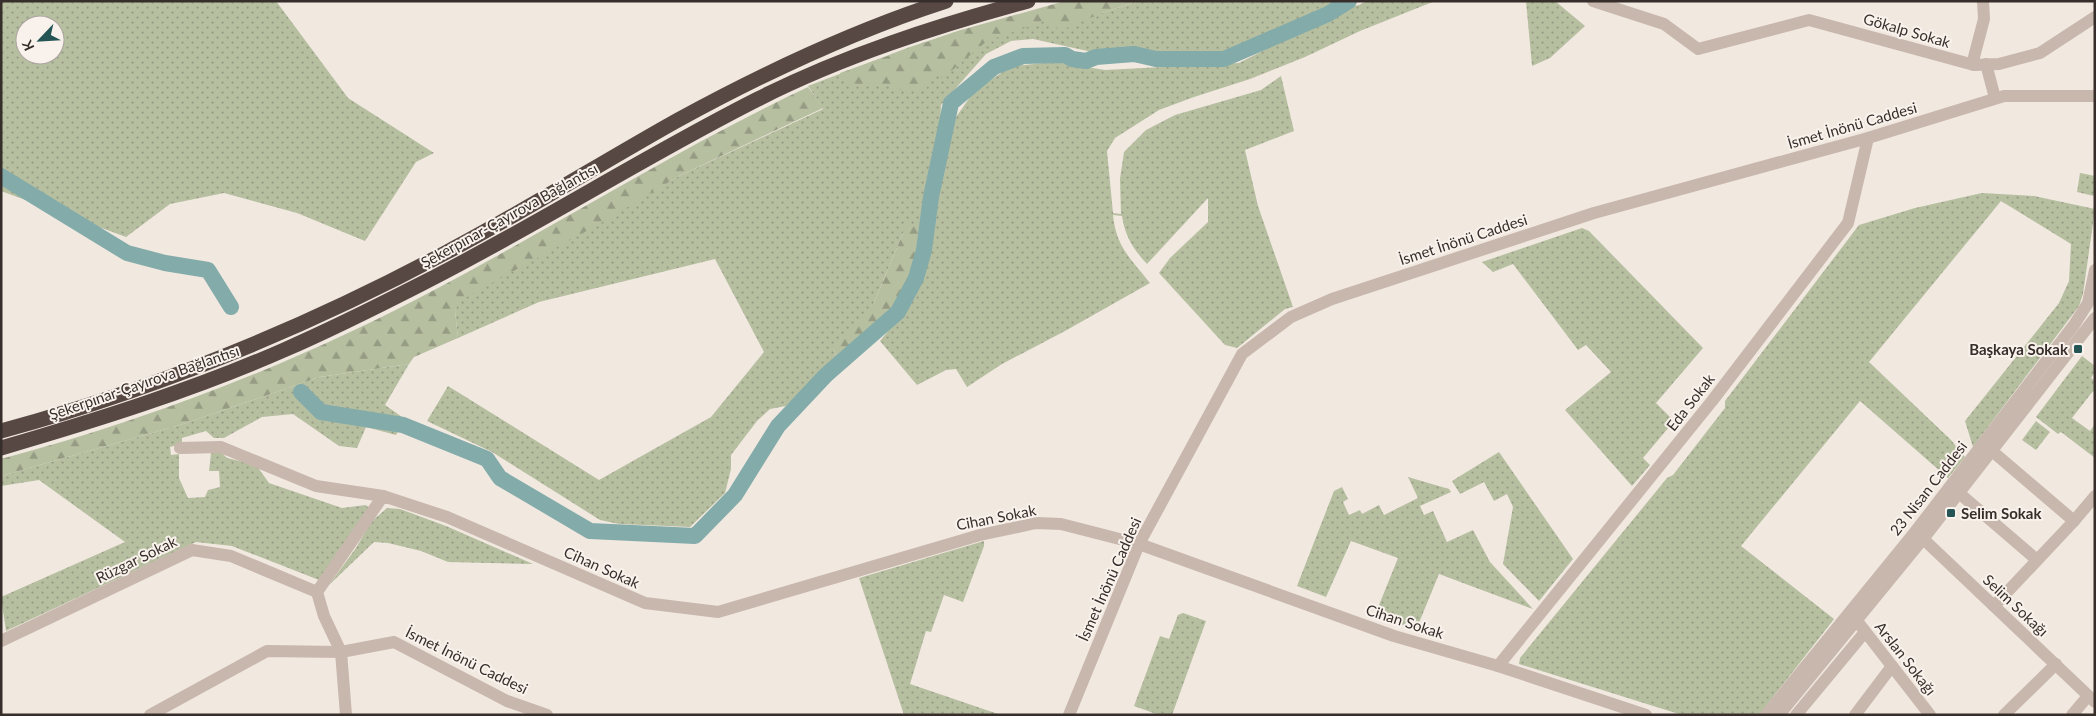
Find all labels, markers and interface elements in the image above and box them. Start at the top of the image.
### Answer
street label: Gökalp Sokak [1861,9,1953,51]
north arrow [15,15,65,65]
text: K [18,37,37,54]
street label: İsmet İnönü Caddesi [1785,98,1919,152]
street label: Şekerpınar-Çayırova Bağlantısı [417,159,601,271]
street label: İsmet İnönü Caddesi [1397,210,1529,268]
place label: Başkaya Sokak [1969,340,2069,358]
street label: Şekerpınar-Çayırova Bağlantısı [47,341,241,423]
marker: Başkaya Sokak [2072,343,2084,355]
street label: Eda Sokak [1662,370,1718,434]
street label: 23 Nisan Caddesi [1886,437,1970,539]
street label: Cihan Sokak [955,500,1038,534]
place label: Selim Sokak [1961,504,2042,522]
marker: Selim Sokak [1945,507,1957,519]
street label: İsmet İnönü Caddesi [1074,514,1144,644]
street label: Rüzgar Sokak [93,532,180,586]
street label: Cihan Sokak [561,542,643,592]
street label: Selim Sokağı [1980,570,2052,640]
street label: Cihan Sokak [1364,600,1447,642]
street label: Arslan Sokağı [1872,618,1940,698]
street label: İsmet İnönü Caddesi [403,623,531,697]

